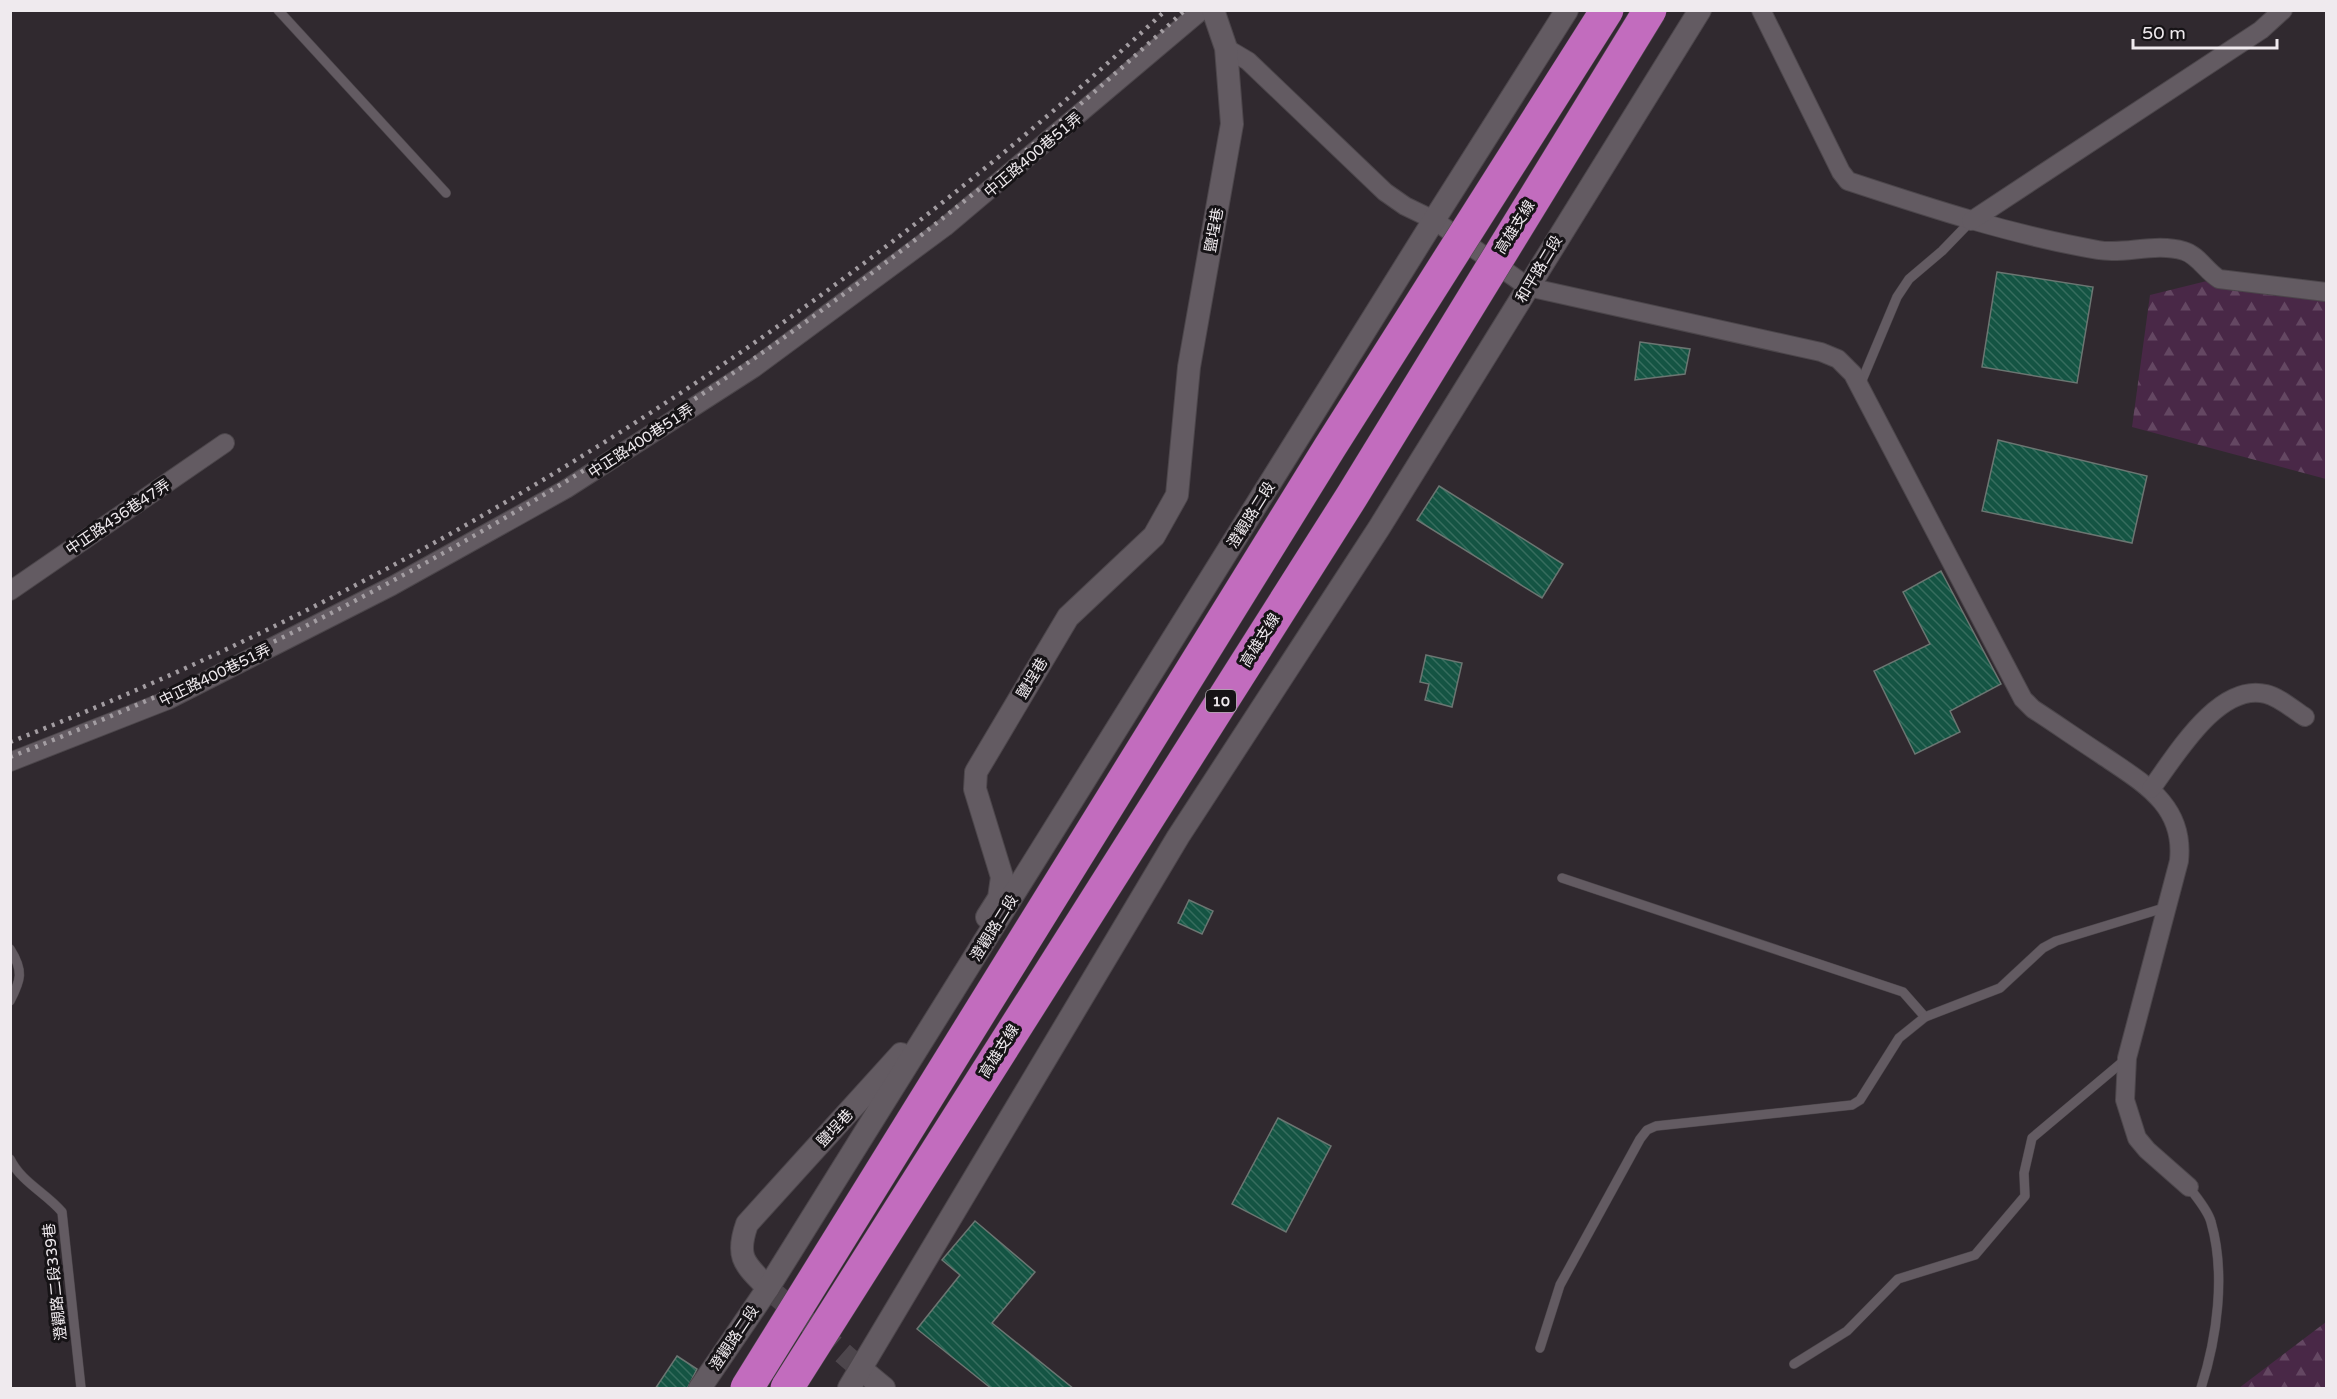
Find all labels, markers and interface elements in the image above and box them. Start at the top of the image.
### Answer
scale bar [2133,12,2277,50]
text: 50 m [2142,22,2186,44]
street label: 中正路400巷51弄 [980,109,1086,201]
street label: 高雄支線 [1491,197,1539,257]
street label: 鹽埕巷 [1201,206,1227,254]
street label: 和平路二段 [1512,232,1566,306]
street label: 中正路400巷51弄 [585,400,697,482]
street label: 中正路436巷47弄 [62,475,174,559]
street label: 澄觀路二段 [1223,478,1279,552]
street label: 高雄支線 [1236,610,1284,670]
street label: 中正路400巷51弄 [156,640,274,710]
street label: 鹽埕巷 [1013,654,1051,702]
road number: 10 [1206,690,1236,712]
street label: 澄觀路二段 [966,891,1022,965]
street label: 高雄支線 [975,1021,1023,1081]
street label: 鹽埕巷 [813,1105,857,1151]
street label: 澄觀路二段339巷 [40,1222,70,1342]
street label: 澄觀路二段 [706,1302,762,1374]

